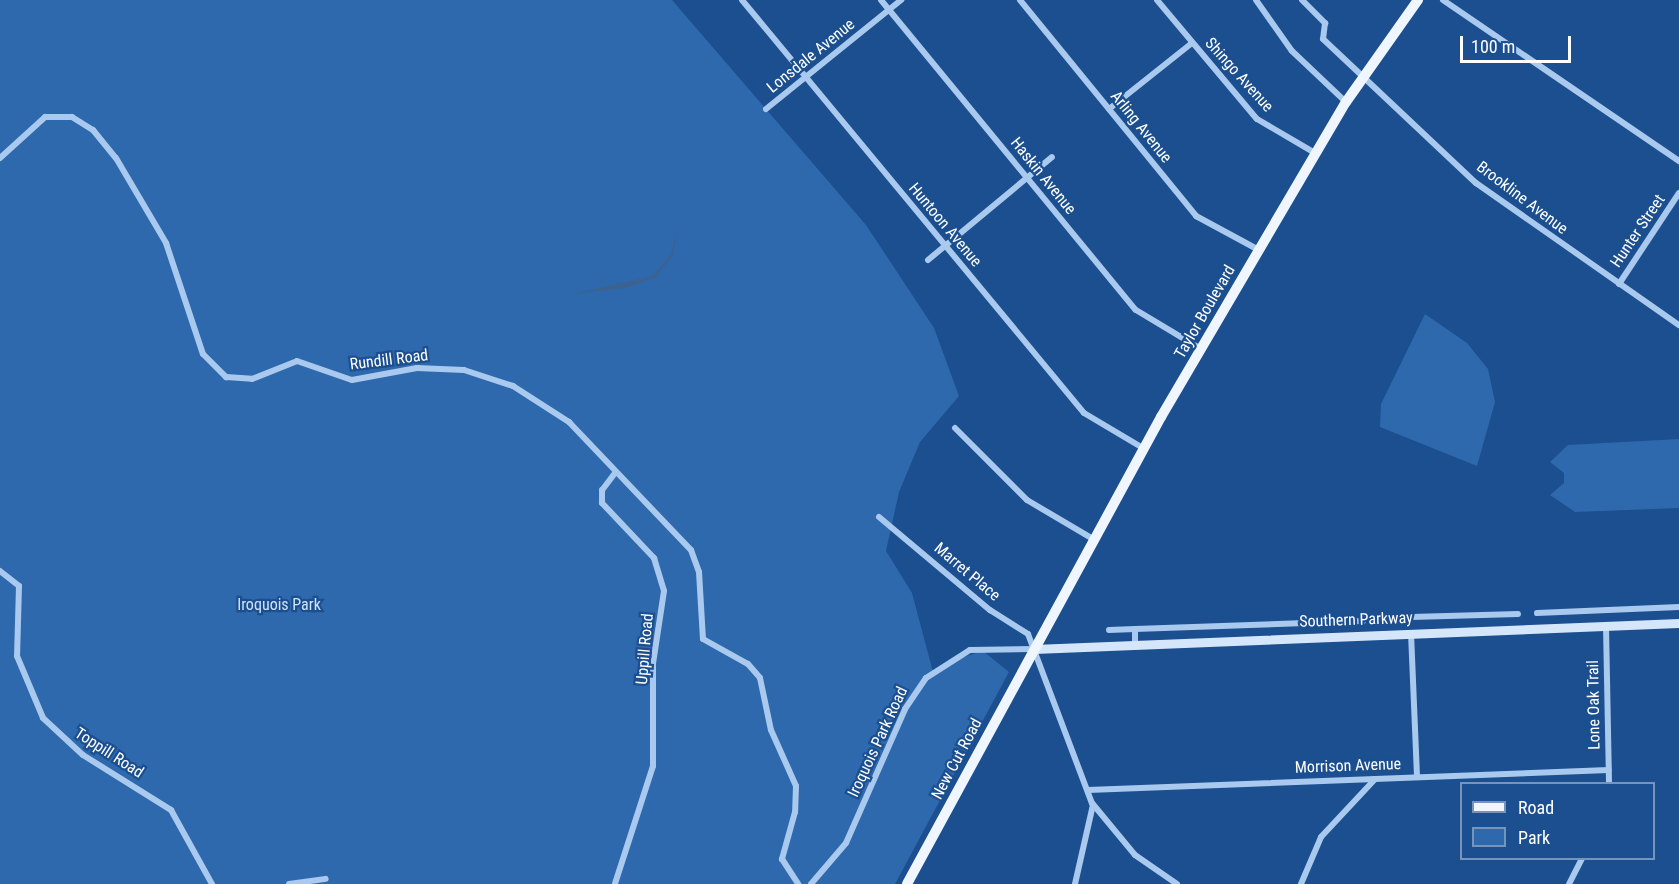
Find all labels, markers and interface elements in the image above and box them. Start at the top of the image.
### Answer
street label: Lonsdale Avenue [763,15,859,97]
scale bar [1463,24,1574,62]
street label: Shingo Avenue [1201,34,1277,116]
text: 100 m [1471,36,1515,57]
street label: Arling Avenue [1106,87,1176,167]
street label: Haskin Avenue [1006,134,1080,218]
street label: Brookline Avenue [1473,158,1571,238]
street label: Huntoon Avenue [904,179,986,271]
street label: Hunter Street [1607,191,1669,271]
street label: Taylor Boulevard [1171,262,1239,362]
street label: Rundill Road [349,346,429,374]
street label: Marret Place [930,539,1004,605]
park label: Iroquois Park [237,595,321,615]
street label: Southern Parkway [1299,608,1413,632]
street label: Uppill Road [632,613,658,685]
street label: Lone Oak Trail [1584,660,1604,750]
street label: Iroquois Park Road [844,684,912,800]
street label: New Cut Road [928,715,986,803]
street label: Toppill Road [71,724,147,782]
street label: Morrison Avenue [1295,755,1401,777]
legend [1460,782,1655,860]
text: Road [1518,797,1554,818]
text: Park [1518,827,1550,848]

